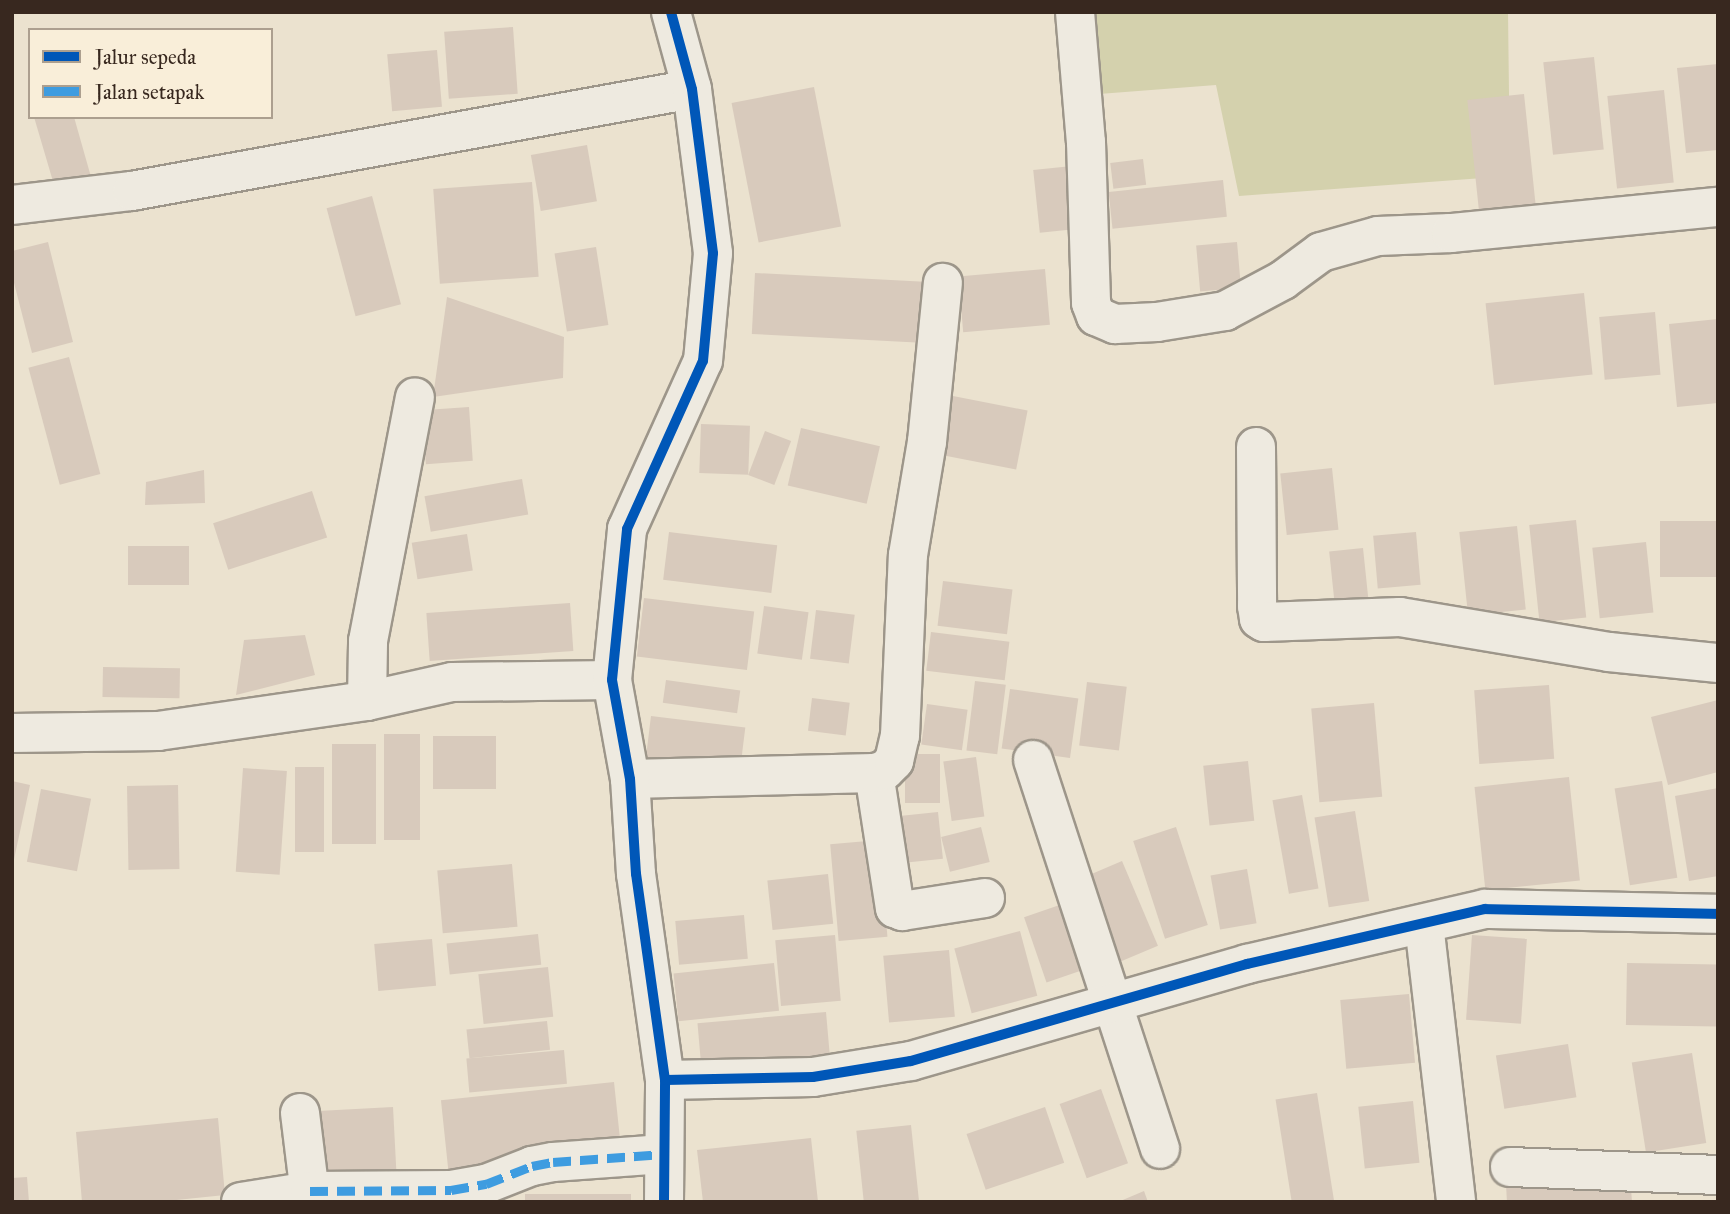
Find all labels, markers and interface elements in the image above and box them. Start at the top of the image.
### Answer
legend [28,28,273,119]
text: Jalur sepeda [95,44,196,70]
text: Jalan setapak [95,79,204,105]

